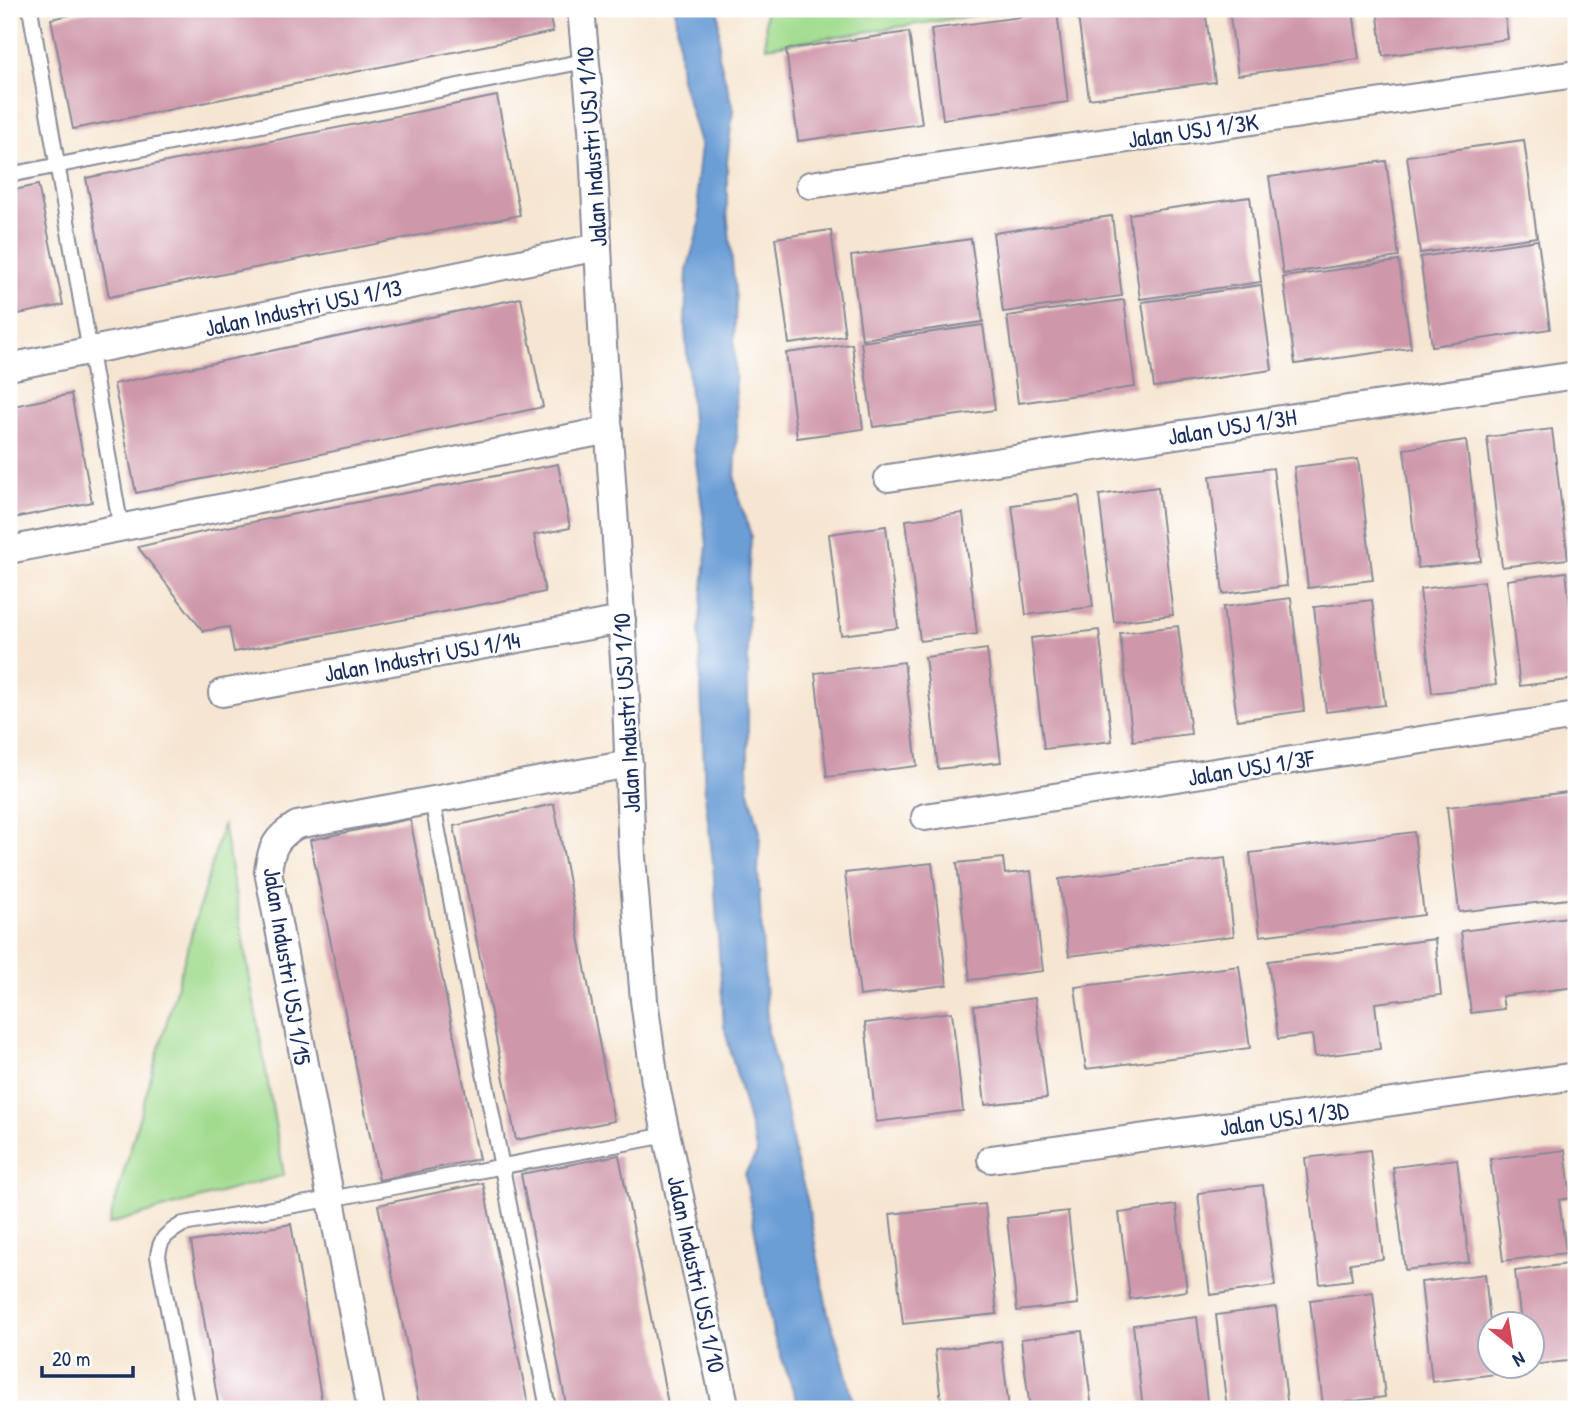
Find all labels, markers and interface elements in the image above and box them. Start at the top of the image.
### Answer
street label: Jalan Industri USJ 1/10 [568,46,614,248]
street label: Jalan USJ 1/3K [1126,105,1261,155]
street label: Jalan Industri USJ 1/13 [202,271,404,343]
street label: Jalan USJ 1/3H [1165,400,1299,452]
street label: Jalan Industri USJ 1/10 [605,612,647,814]
street label: Jalan Industri USJ 1/14 [321,623,523,689]
street label: Jalan USJ 1/3F [1185,741,1318,793]
street label: Jalan Industri USJ 1/15 [257,865,319,1067]
street label: Jalan USJ 1/3D [1217,1093,1351,1143]
street label: Jalan Industri USJ 1/10 [661,1173,733,1375]
north arrow [1476,1310,1546,1380]
scale bar [42,1334,133,1378]
text: 20 m [52,1344,90,1373]
text: N [1509,1346,1530,1374]

